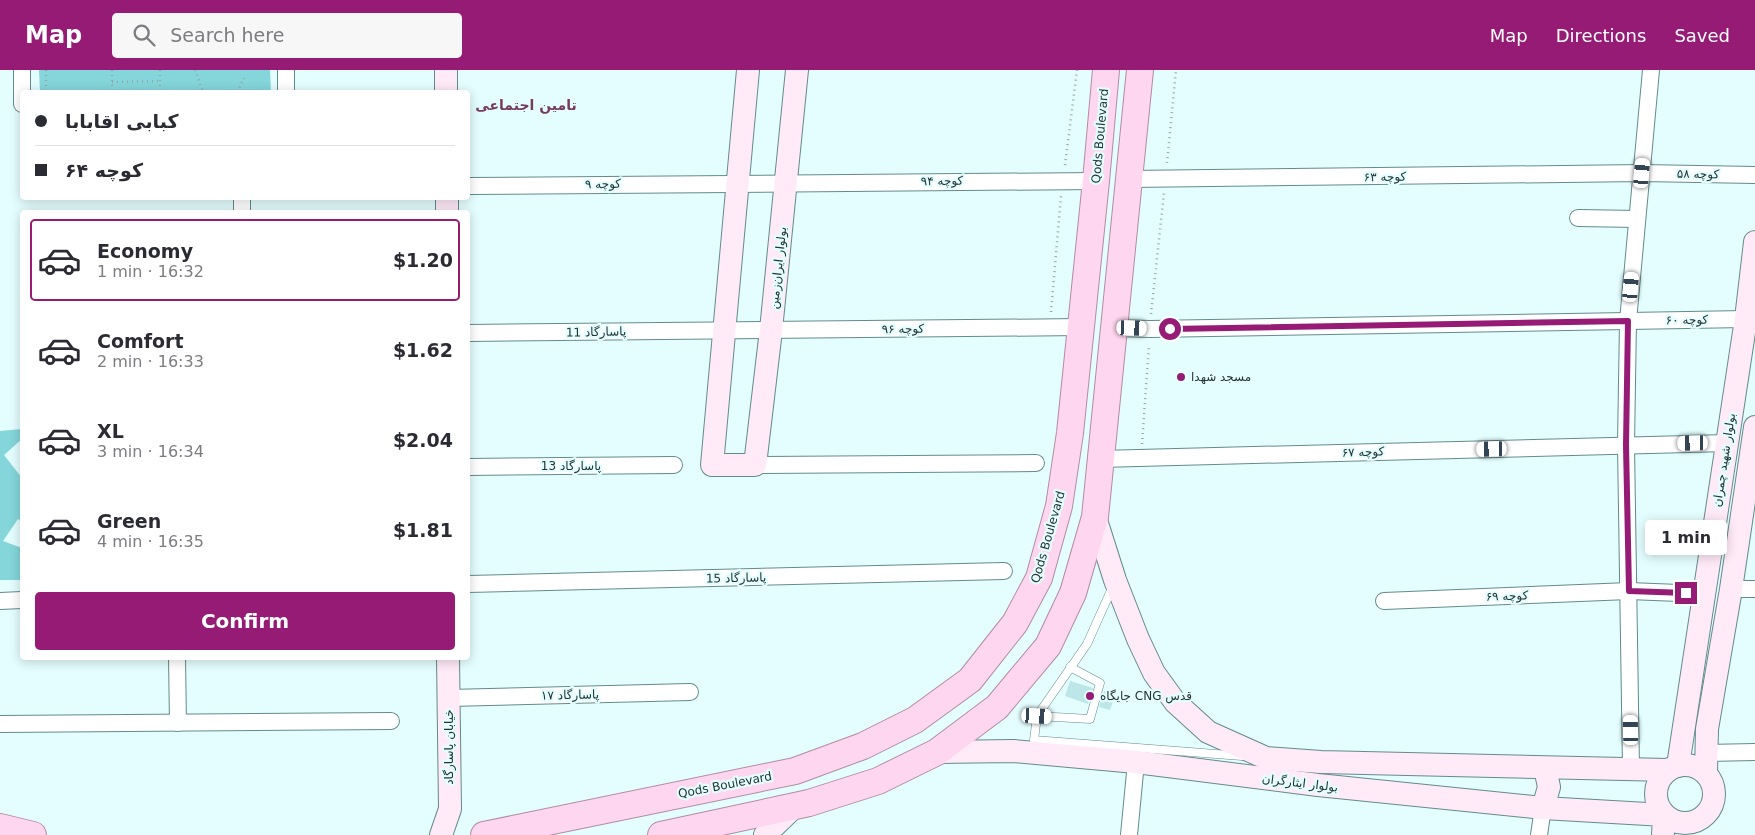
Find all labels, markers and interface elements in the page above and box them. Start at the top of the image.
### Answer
search box [112,13,462,58]
text: Map [25,21,82,49]
icon: search [130,21,158,49]
text: Search here [170,24,284,46]
text: Map [1490,25,1528,46]
text: Directions [1556,25,1646,46]
text: Saved [1674,25,1730,46]
street label: Qods Boulevard [1089,88,1111,184]
district label: تامین اجتماعی [475,97,577,114]
text: کبابی اقابابا [65,110,179,132]
car [1633,157,1650,189]
text: کوچه ۶۴ [65,159,143,181]
street label: کوچه ۵۸ [1677,167,1720,182]
street label: کوچه ۶۳ [1364,170,1407,185]
street label: کوچه ۹۴ [921,174,964,189]
street label: کوچه ۹ [585,177,621,192]
street label: بولوار ایران‌زمین [767,226,790,310]
icon: car [37,238,82,283]
text: Economy [97,240,193,262]
text: $1.20 [393,249,453,271]
text: 1 min · 16:32 [97,262,204,281]
car [1622,271,1639,303]
street label: کوچه ۶۰ [1666,313,1709,328]
route start [1159,318,1181,340]
car [1116,320,1147,336]
street label: کوچه ۹۶ [882,322,925,337]
street label: پاسارگاد 11 [566,324,626,341]
icon: car [37,328,82,373]
text: Comfort [97,330,184,352]
text: $1.62 [393,339,453,361]
text: 2 min · 16:33 [97,352,204,371]
place label: مسجد شهدا [1191,370,1251,384]
marker: مسجد شهدا [1175,371,1187,383]
street label: بولوار شهید چمران [1710,412,1739,508]
icon: car [37,418,82,463]
text: XL [97,420,124,442]
text: $2.04 [393,429,453,451]
car [1677,435,1708,451]
car [1476,441,1507,457]
text: 3 min · 16:34 [97,442,204,461]
street label: کوچه ۶۷ [1342,444,1385,461]
street label: پاسارگاد 13 [541,459,601,474]
street label: Qods Boulevard [1028,489,1068,585]
icon: car [37,508,82,553]
text: Green [97,510,161,532]
text: $1.81 [393,519,453,541]
callout: 1 min [1645,520,1727,556]
text: 1 min [1661,528,1711,547]
text: 4 min · 16:35 [97,532,204,551]
street label: پاسارگاد 15 [706,570,766,587]
route end [1675,582,1697,604]
street label: کوچه ۶۹ [1486,588,1529,605]
button: Confirm [35,592,455,650]
street label: پاسارگاد ۱۷ [541,687,599,704]
place label: جایگاه CNG قدس [1100,689,1192,704]
marker: جایگاه CNG قدس [1084,690,1096,702]
car [1021,708,1052,724]
street label: خیابان پاسارگاد [442,709,457,785]
car [1623,715,1638,745]
street label: Qods Boulevard [677,769,773,801]
street label: بولوار ایثارگران [1261,771,1339,796]

